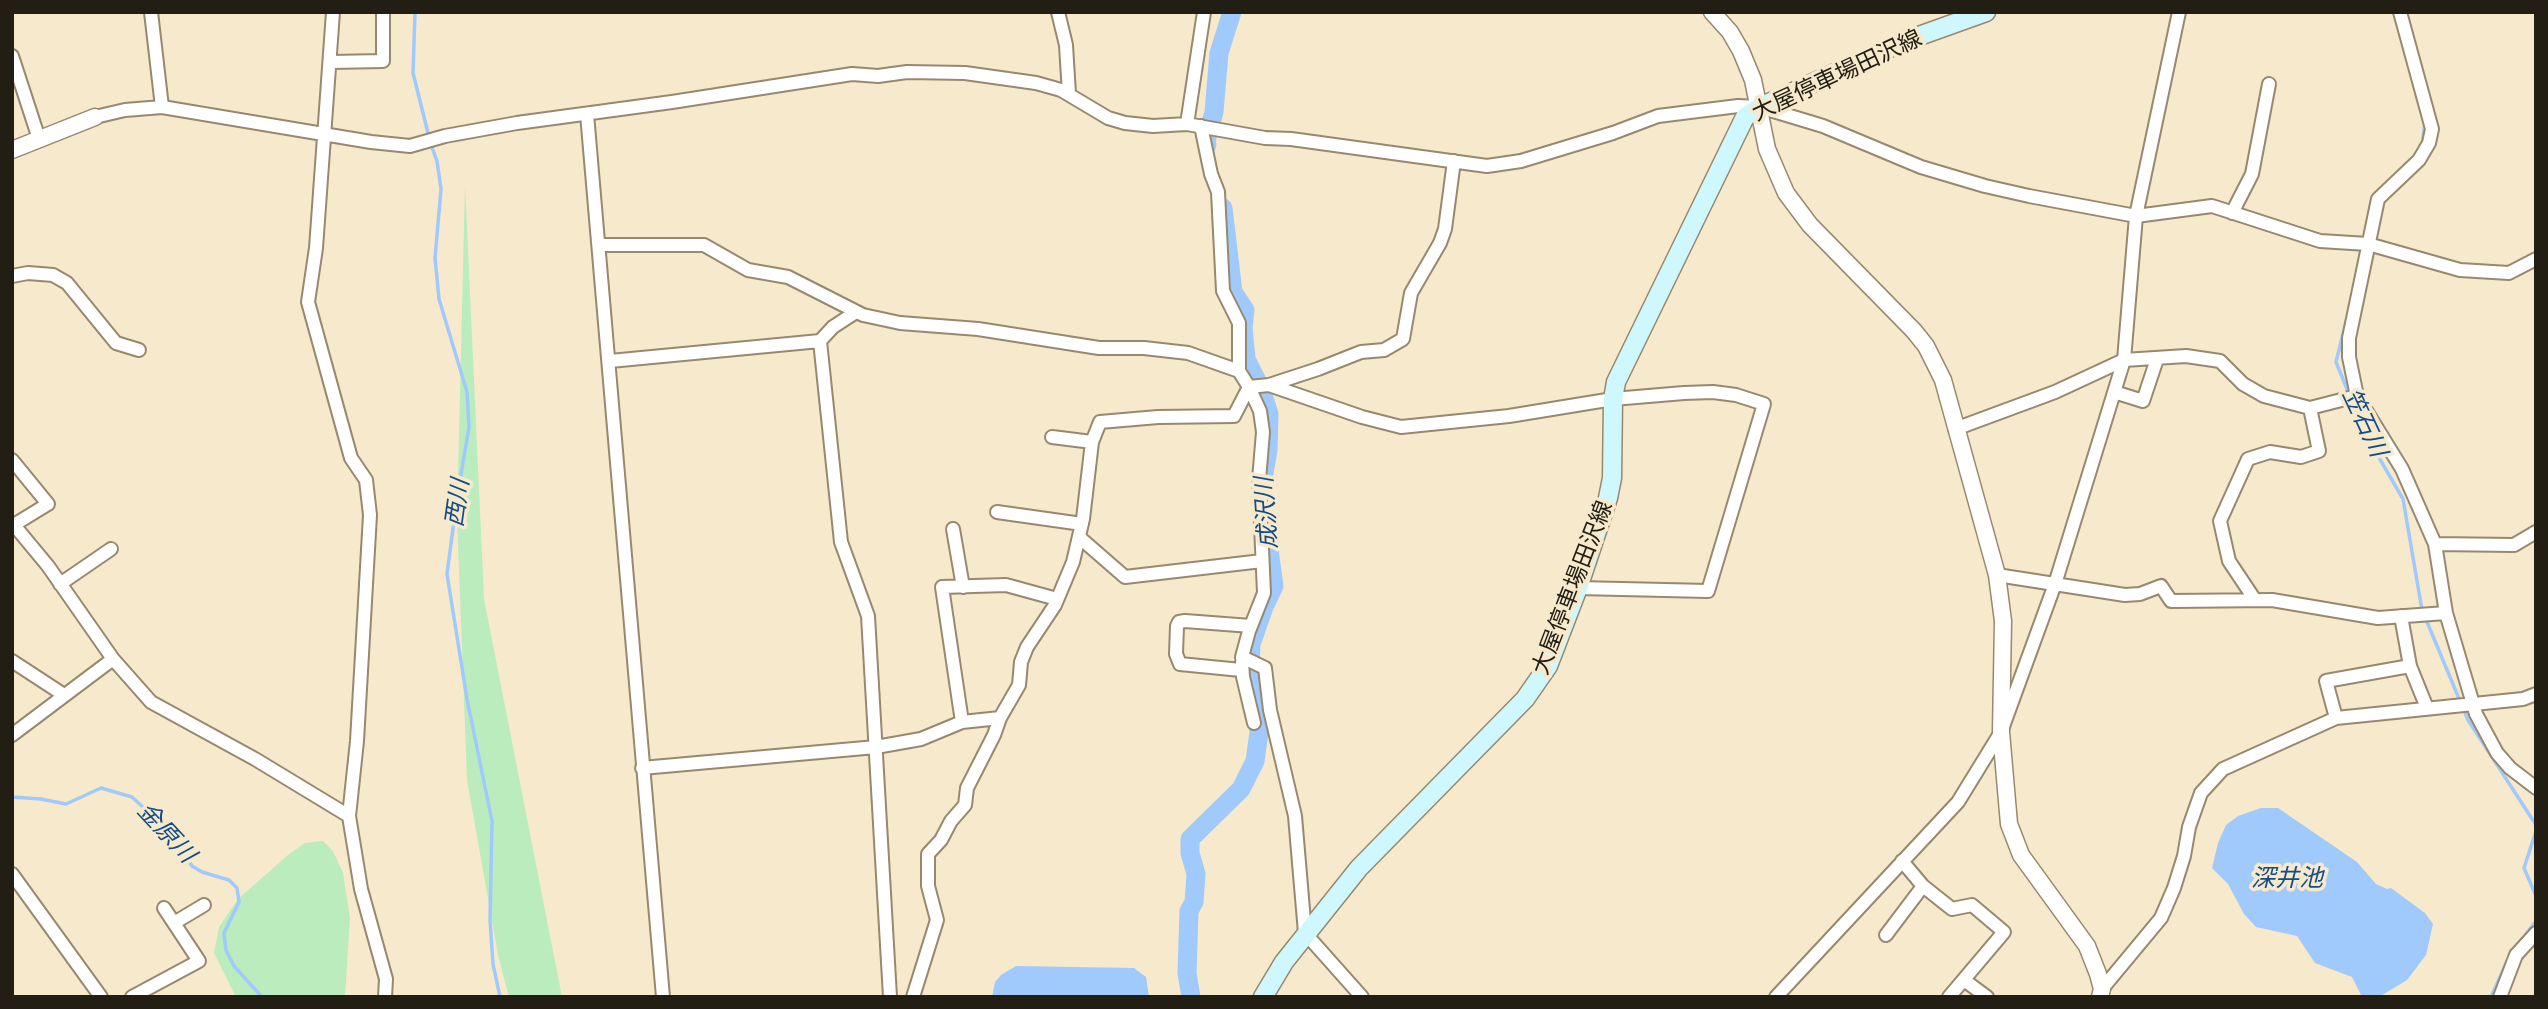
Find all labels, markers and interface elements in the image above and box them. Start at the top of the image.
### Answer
street label: 大屋停車場田沢線 [1748,25,1926,127]
water label: 笠石川 [2336,384,2392,462]
water label: 成沢川 [1250,476,1284,550]
water label: 西川 [440,477,476,529]
street label: 大屋停車場田沢線 [1527,497,1619,679]
water label: 金原川 [131,797,201,869]
water label: 深井池 [2251,865,2323,893]

